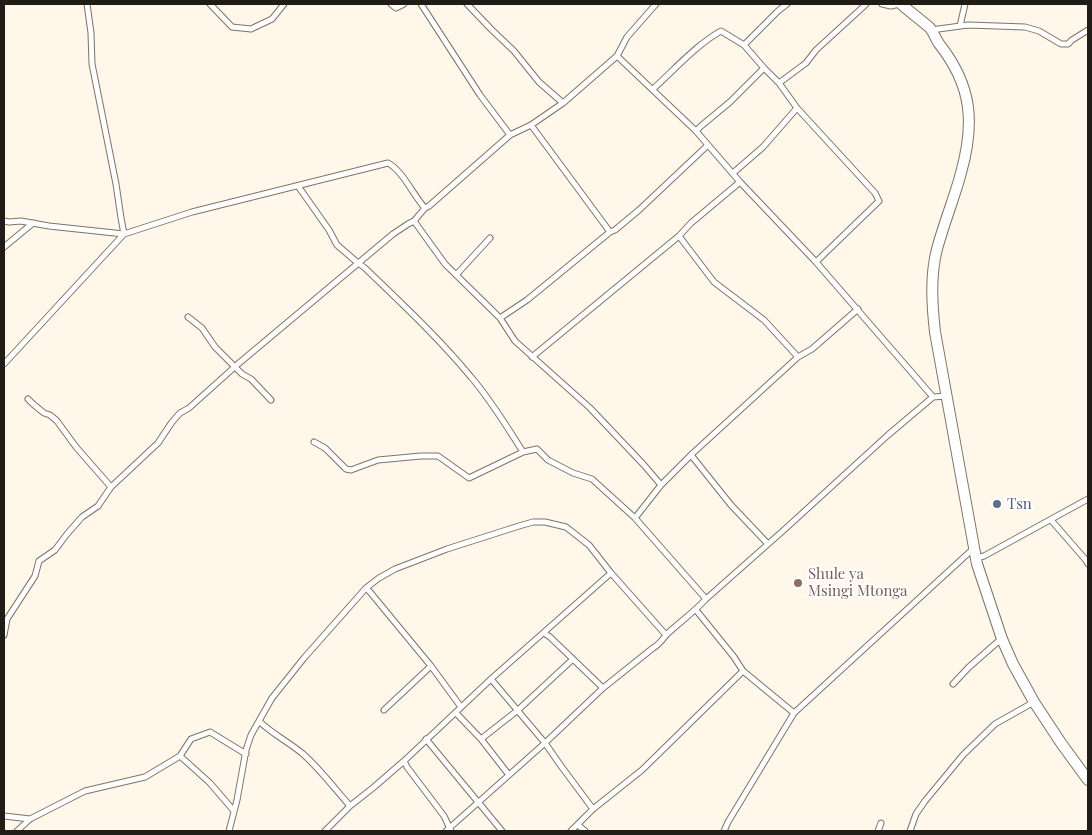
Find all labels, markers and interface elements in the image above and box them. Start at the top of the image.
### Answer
place label: Tsn [1007,495,1032,513]
marker: Tsn [991,498,1003,510]
place label: Shule ya Msingi Mtonga [808,565,907,600]
marker: Shule ya Msingi Mtonga [792,577,804,589]

